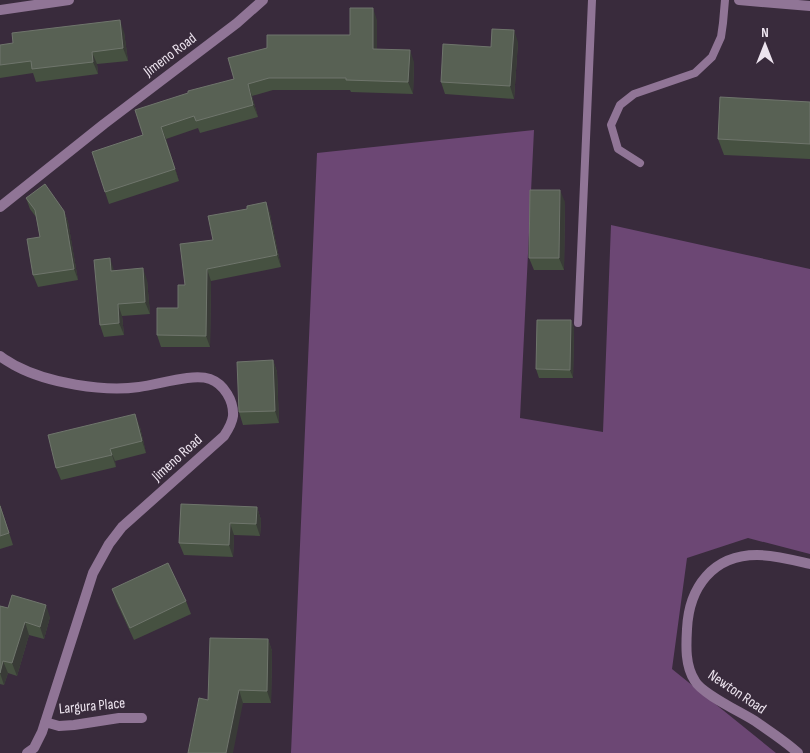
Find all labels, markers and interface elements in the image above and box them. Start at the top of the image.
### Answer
north arrow [740,20,790,70]
text: N [761,24,769,41]
street label: Jimeno Road [139,29,200,82]
street label: Jimeno Road [147,430,206,486]
street label: Newton Road [704,666,770,718]
street label: Largura Place [58,694,126,718]

